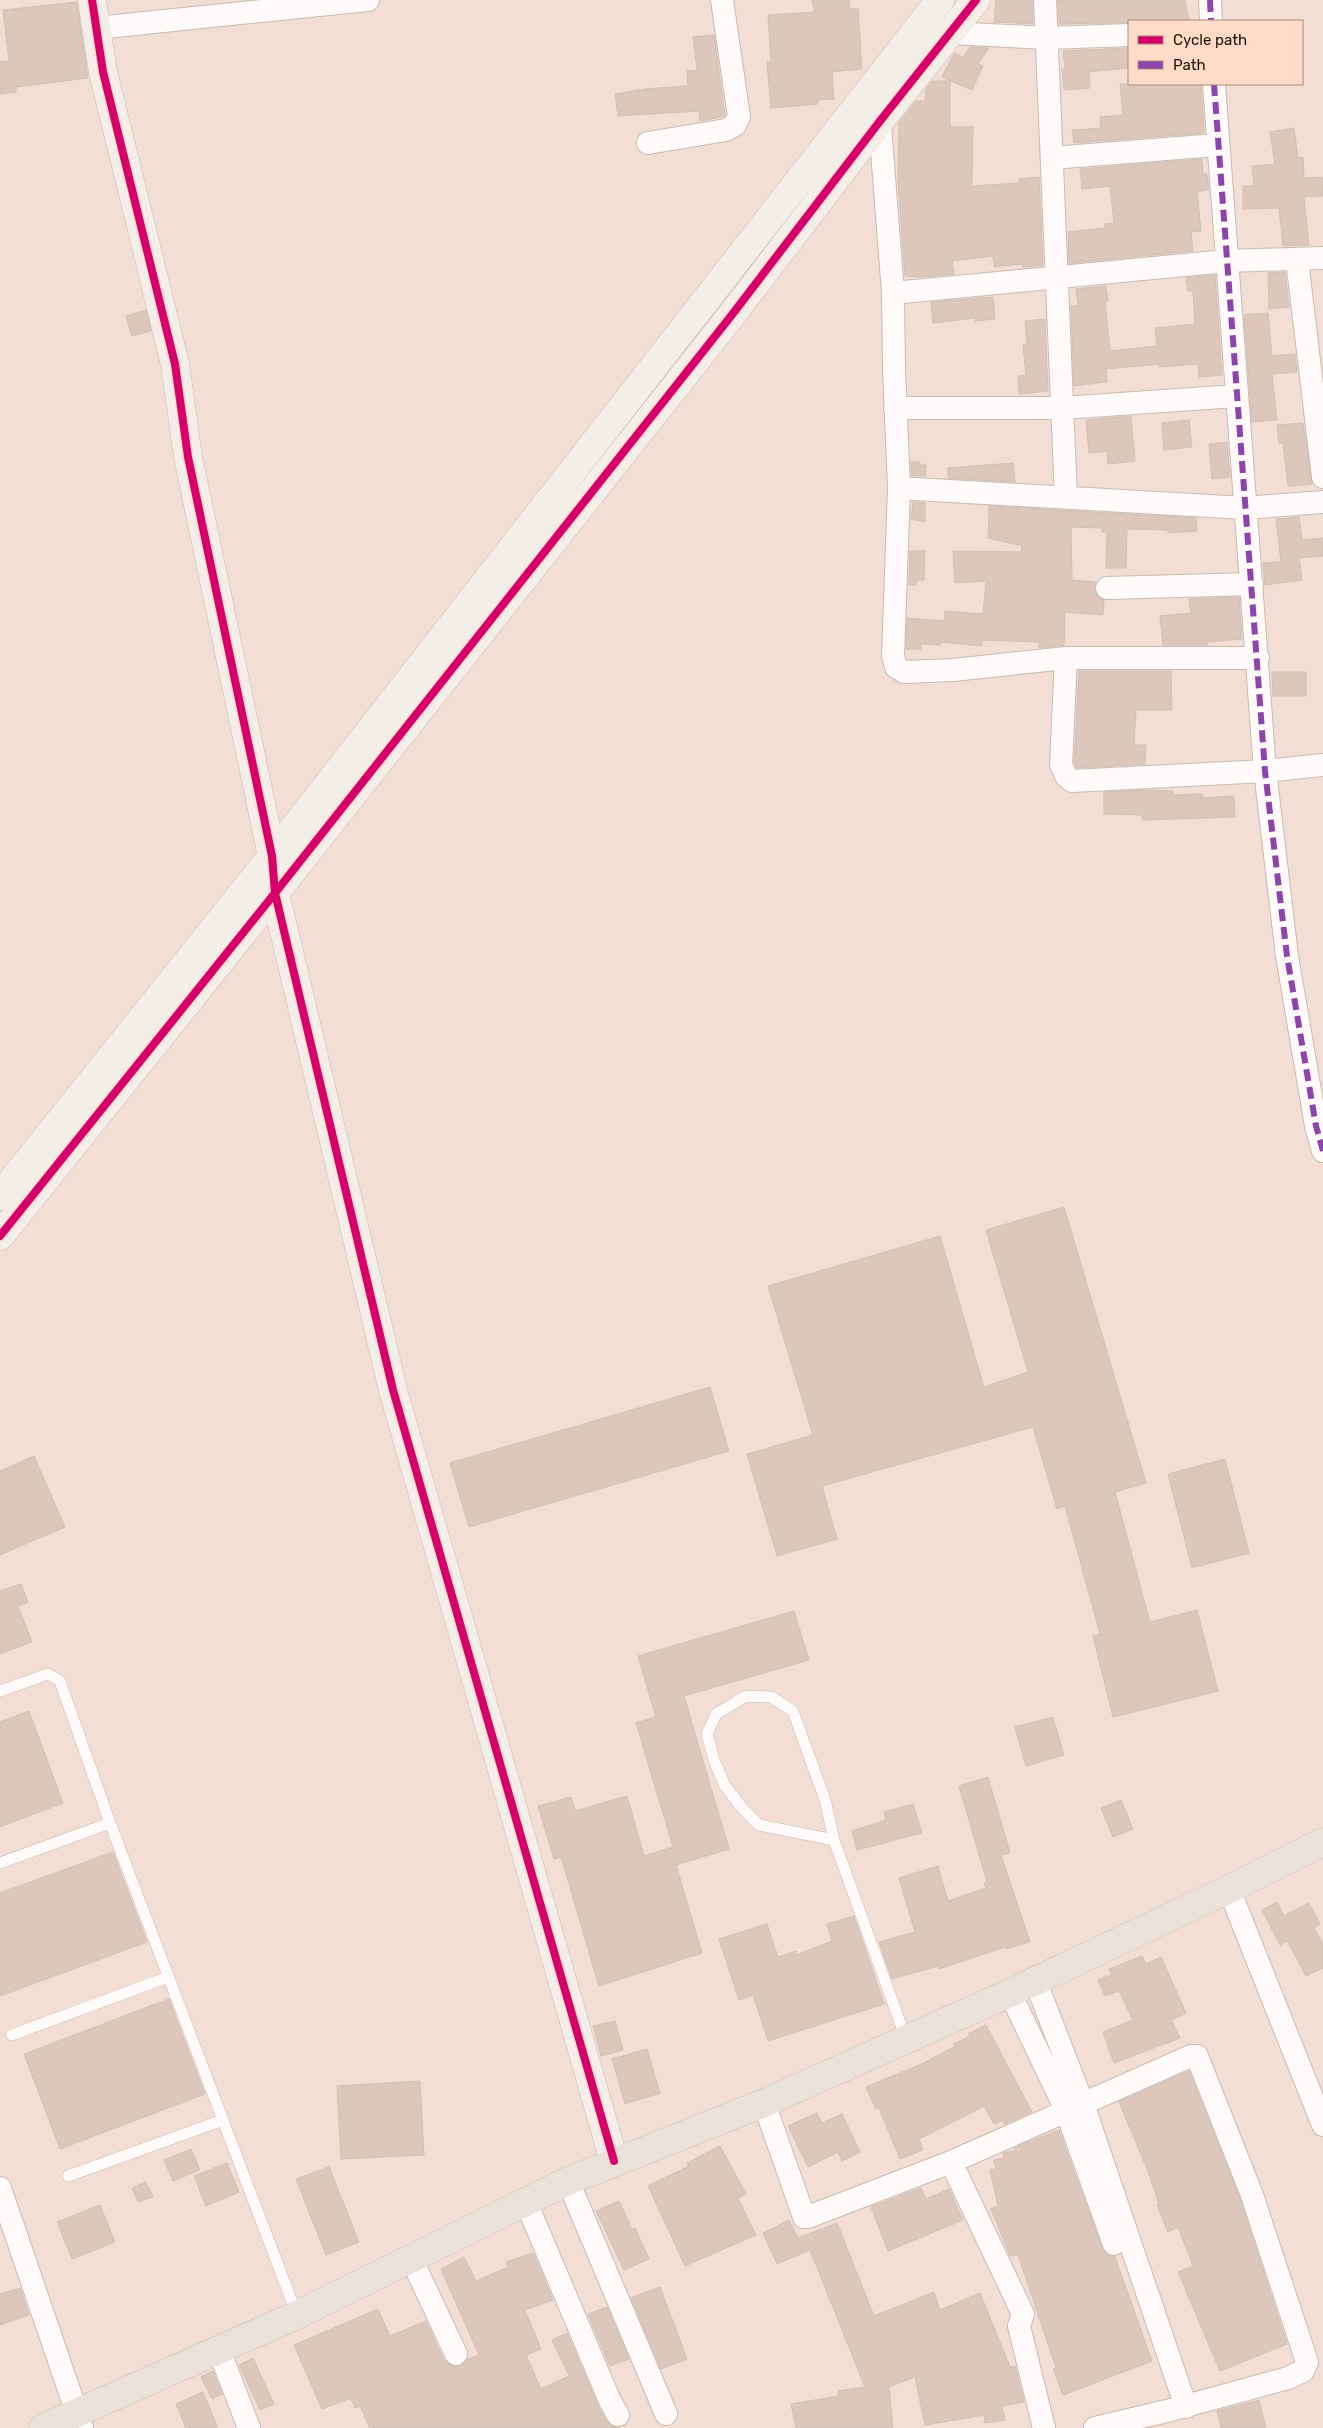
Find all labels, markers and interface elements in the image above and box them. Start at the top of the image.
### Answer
legend [1128,20,1303,85]
text: Cycle path [1173,31,1247,49]
text: Path [1173,56,1206,74]

